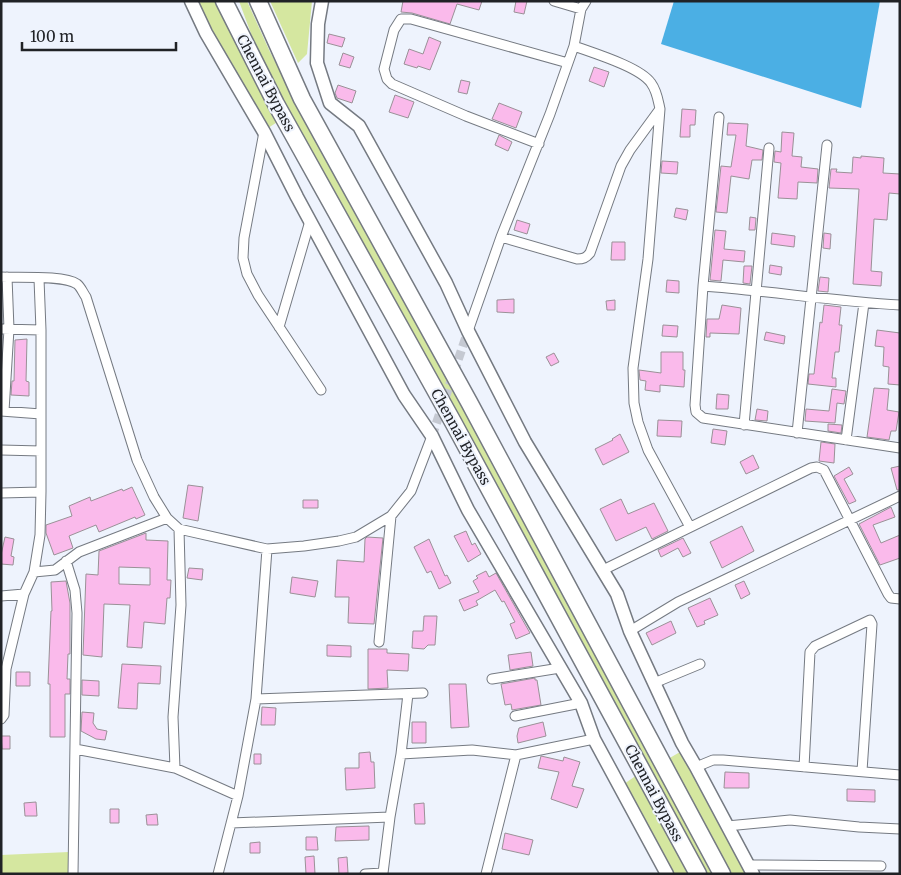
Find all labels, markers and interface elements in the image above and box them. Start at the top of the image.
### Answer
scale bar [22,20,176,52]
text: 100 m [30,27,74,46]
street label: Chennai Bypass [233,31,299,135]
street label: Chennai Bypass [427,386,495,488]
street label: Chennai Bypass [621,741,687,845]

